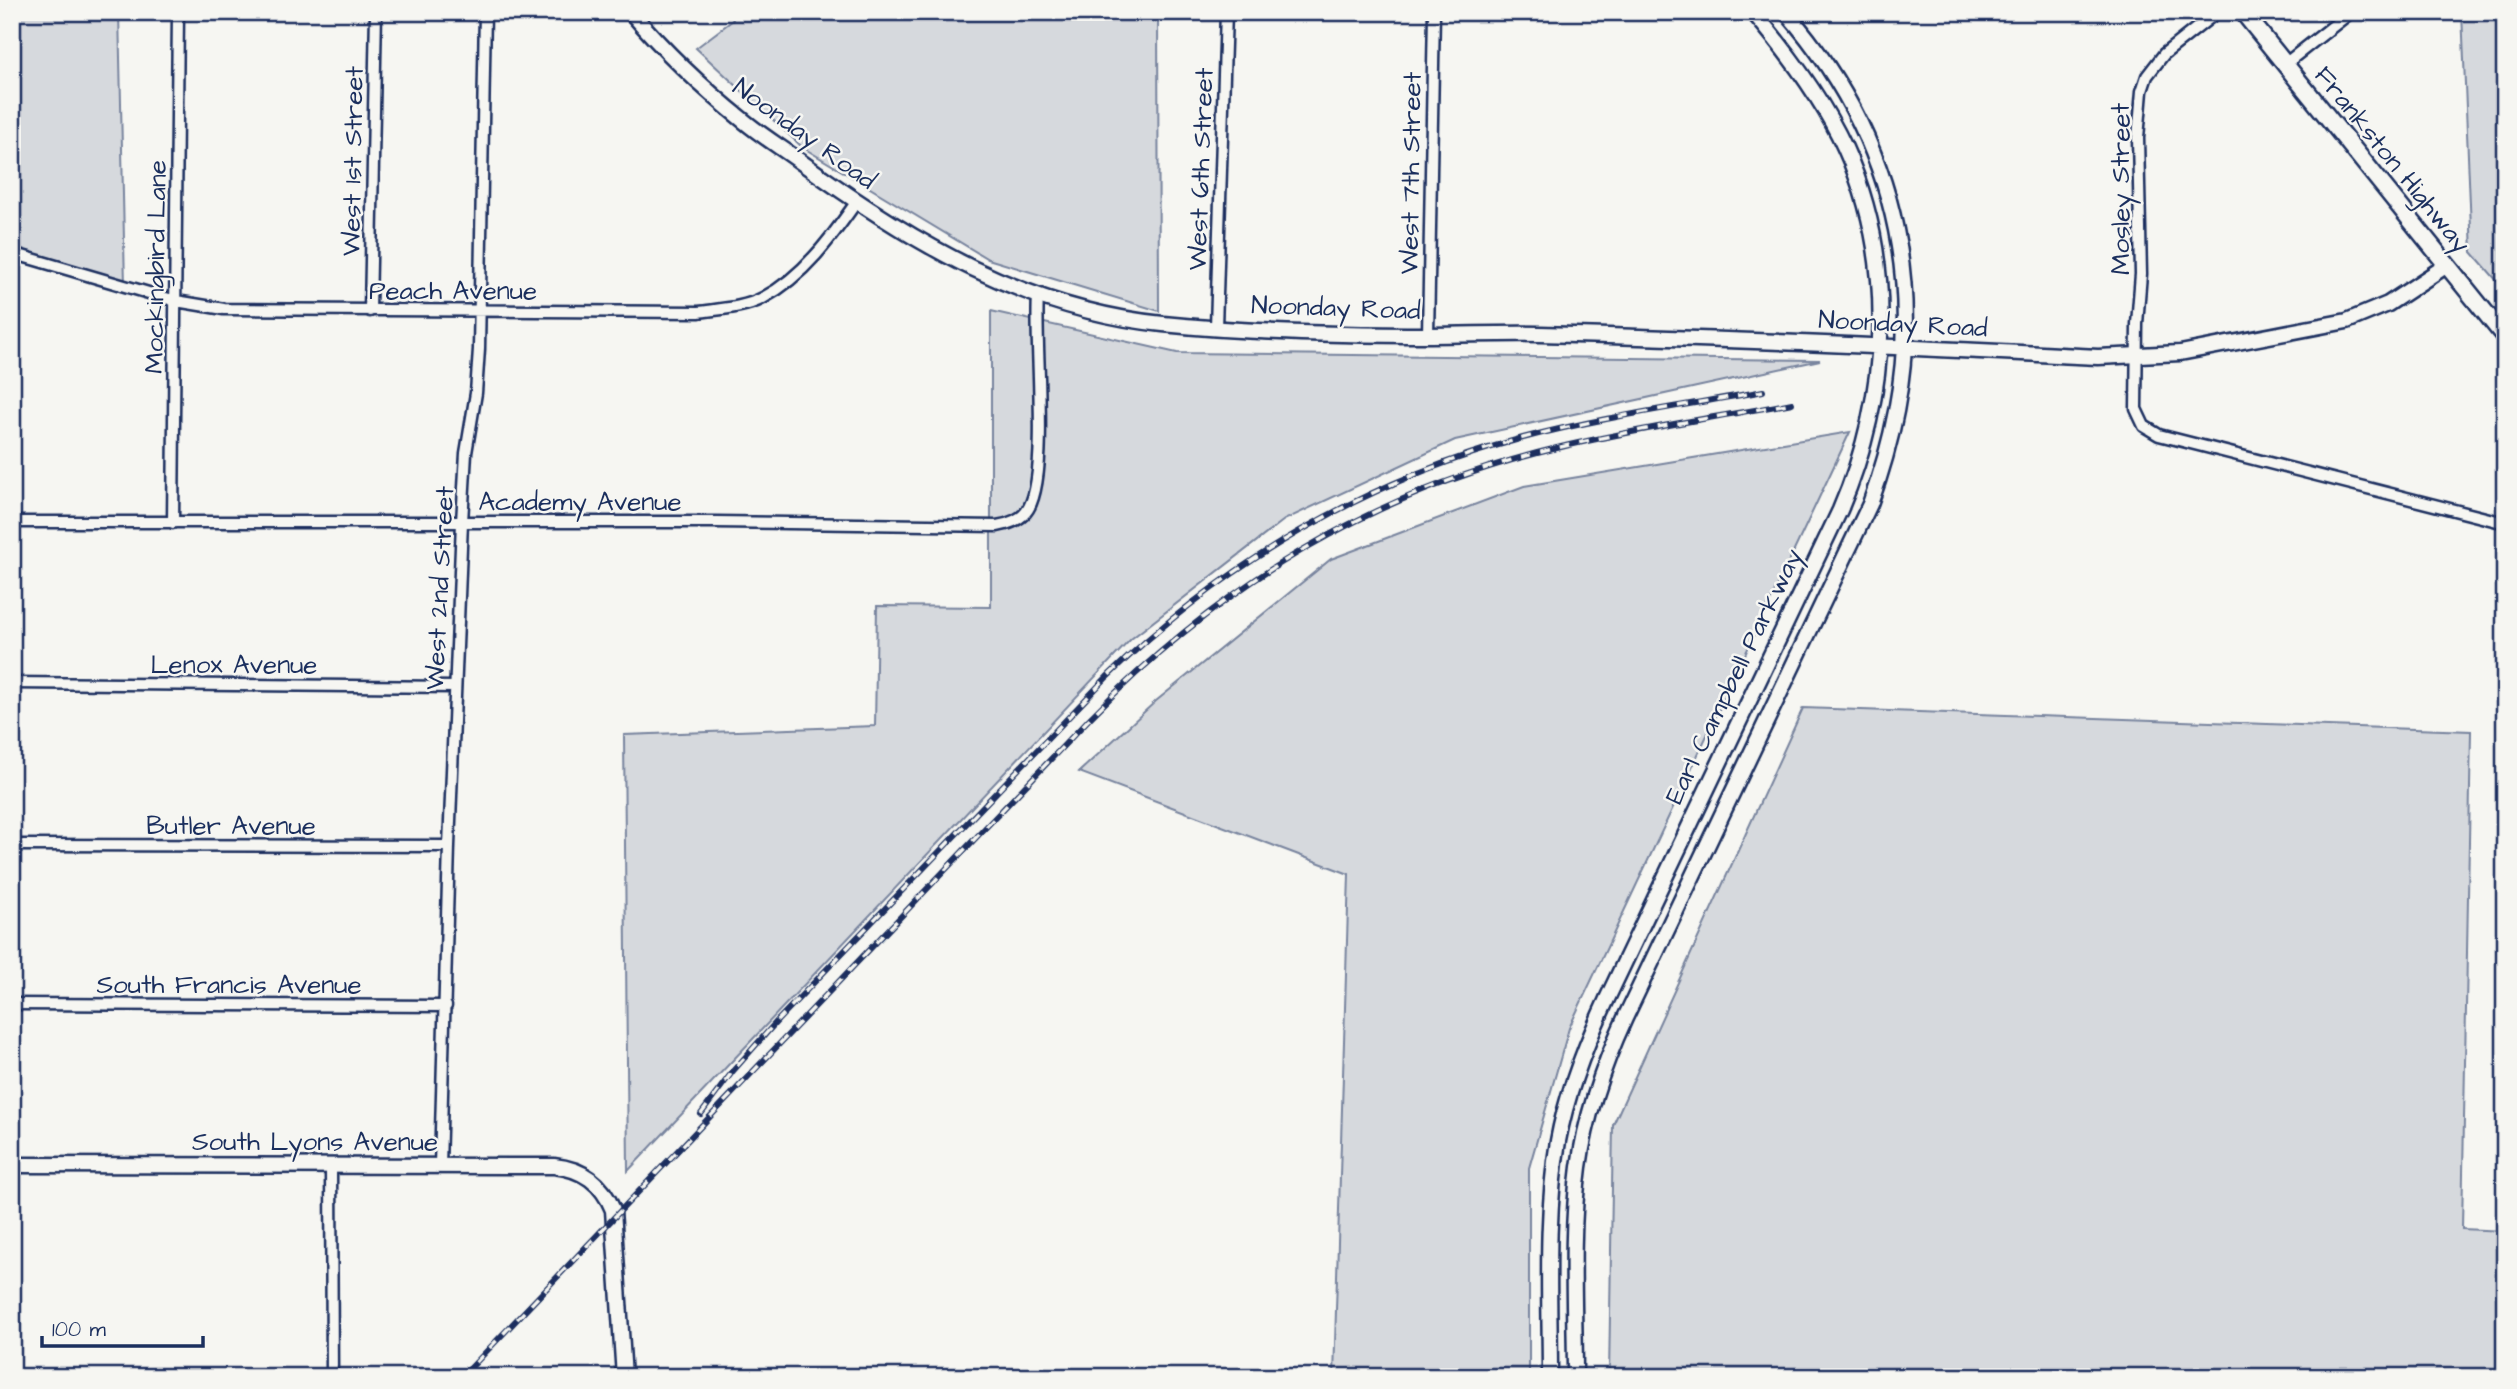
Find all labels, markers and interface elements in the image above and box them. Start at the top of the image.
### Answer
street label: Frankston Highway [2304,59,2479,262]
street label: West 1st Street [333,65,373,256]
street label: West 6th Street [1179,67,1223,271]
street label: Noonday Road [724,69,884,200]
street label: West 7th Street [1391,71,1431,275]
street label: Mosley Street [2103,102,2141,275]
street label: Mockingbird Lane [136,160,178,374]
street label: Peach Avenue [369,273,537,309]
street label: Noonday Road [1251,287,1421,331]
street label: Noonday Road [1817,302,1989,348]
street label: Academy Avenue [478,484,682,522]
street label: West 2nd Street [417,485,463,691]
street label: Earl Campbell Parkway [1656,543,1813,811]
street label: Lenox Avenue [151,647,317,683]
street label: Butler Avenue [146,808,316,844]
street label: South Francis Avenue [96,967,362,1003]
street label: South Lyons Avenue [192,1124,438,1162]
scale bar [42,1305,203,1349]
text: 100 m [52,1315,107,1344]

